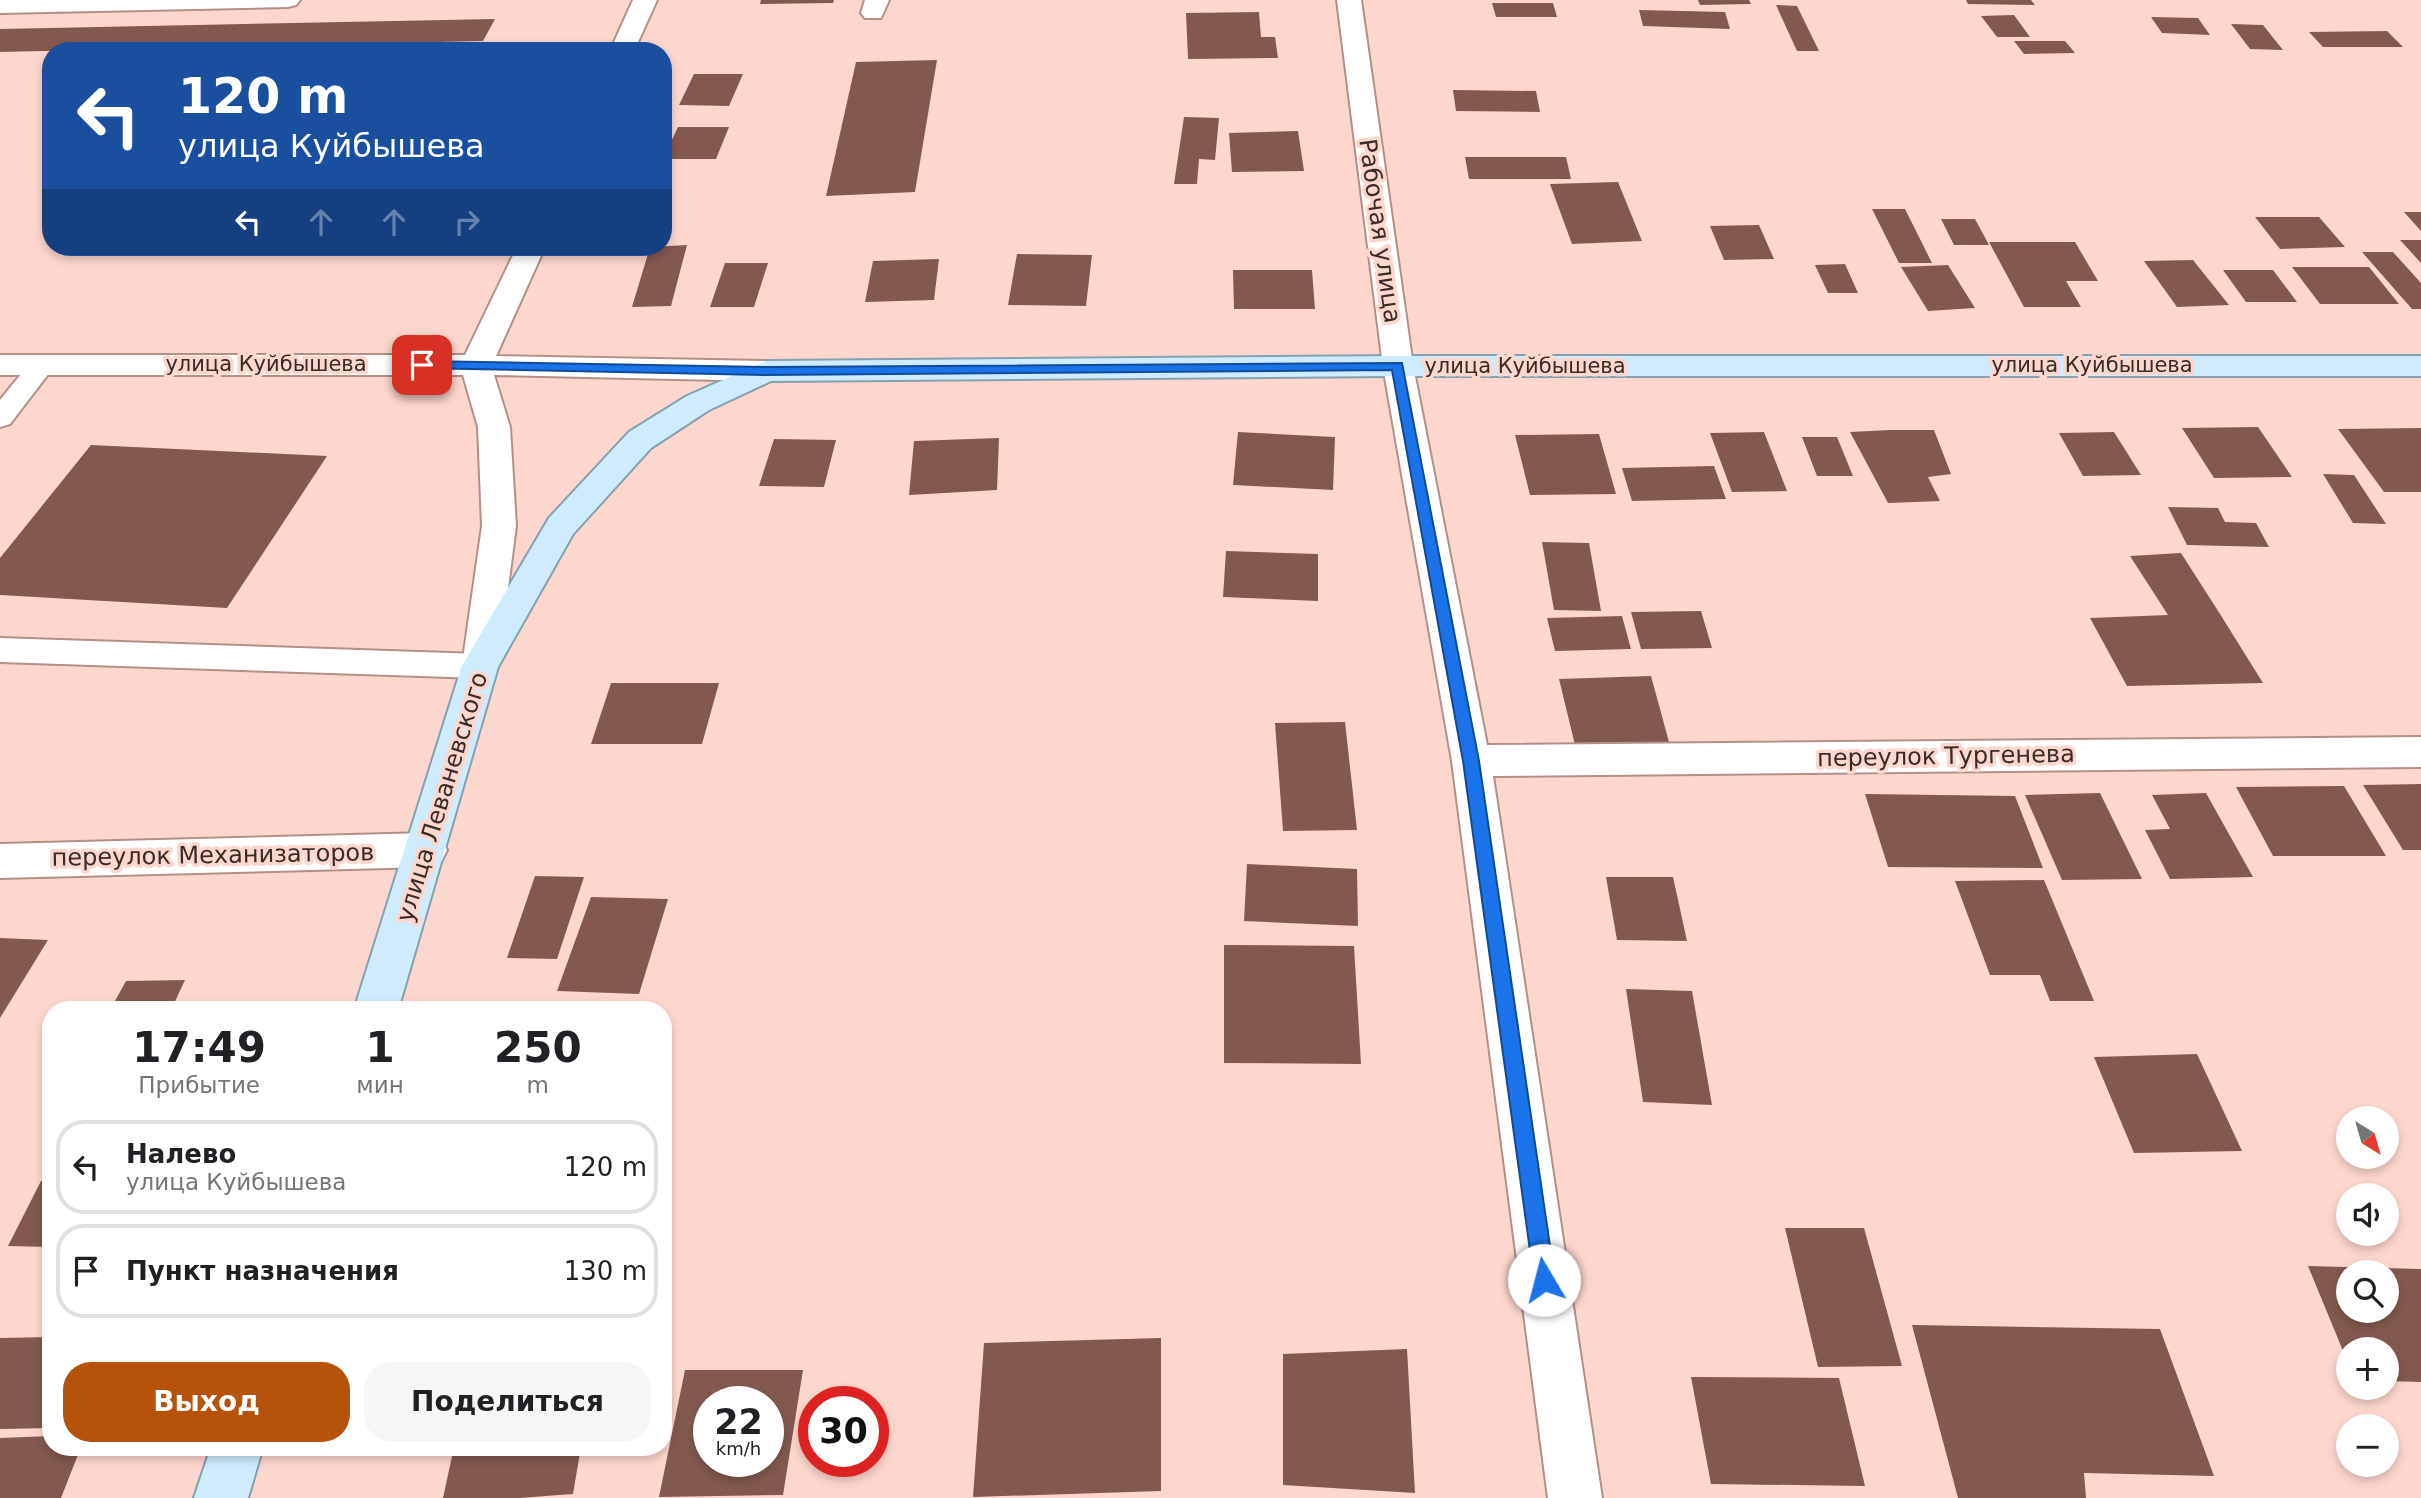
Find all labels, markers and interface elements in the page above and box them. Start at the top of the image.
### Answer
text: 120 m [178,68,348,125]
icon: left [63,70,154,161]
text: улица Куйбышева [178,127,485,165]
street label: Рабочая улица [1353,137,1407,325]
icon: left [229,203,267,241]
icon: ahead [302,203,340,241]
icon: ahead [375,203,413,241]
icon: right [448,203,486,241]
pin [392,335,452,395]
icon: arrive [403,346,441,384]
street label: улица Куйбышева [165,352,367,376]
street label: улица Куйбышева [1991,353,2193,377]
street label: улица Куйбышева [1424,354,1626,378]
street label: улица Леваневского [391,669,493,925]
street label: переулок Тургенева [1817,740,2075,772]
street label: переулок Механизаторов [51,838,375,872]
text: 17:49 [132,1023,266,1072]
text: 1 [365,1023,395,1072]
text: 250 [494,1023,582,1072]
text: Прибытие [138,1072,260,1098]
text: мин [356,1072,404,1098]
text: m [527,1072,549,1098]
north arrow [2336,1106,2399,1169]
map controls [2336,1106,2399,1477]
text: Налево [126,1139,236,1169]
icon: left [67,1148,105,1186]
text: 120 m [564,1152,647,1182]
text: улица Куйбышева [126,1169,346,1195]
button: sound [2336,1183,2399,1246]
position arrow [1507,1243,1581,1317]
icon: arrive [67,1252,105,1290]
text: Пункт назначения [126,1256,399,1286]
text: 130 m [564,1256,647,1286]
button: search [2336,1260,2399,1323]
button: + [2336,1337,2399,1400]
button: Выход [63,1362,350,1442]
button: Поделиться [364,1362,651,1442]
speed limit sign: 30 [798,1386,889,1477]
text: 22 [714,1402,763,1442]
button: − [2336,1414,2399,1477]
text: km/h [716,1438,761,1459]

